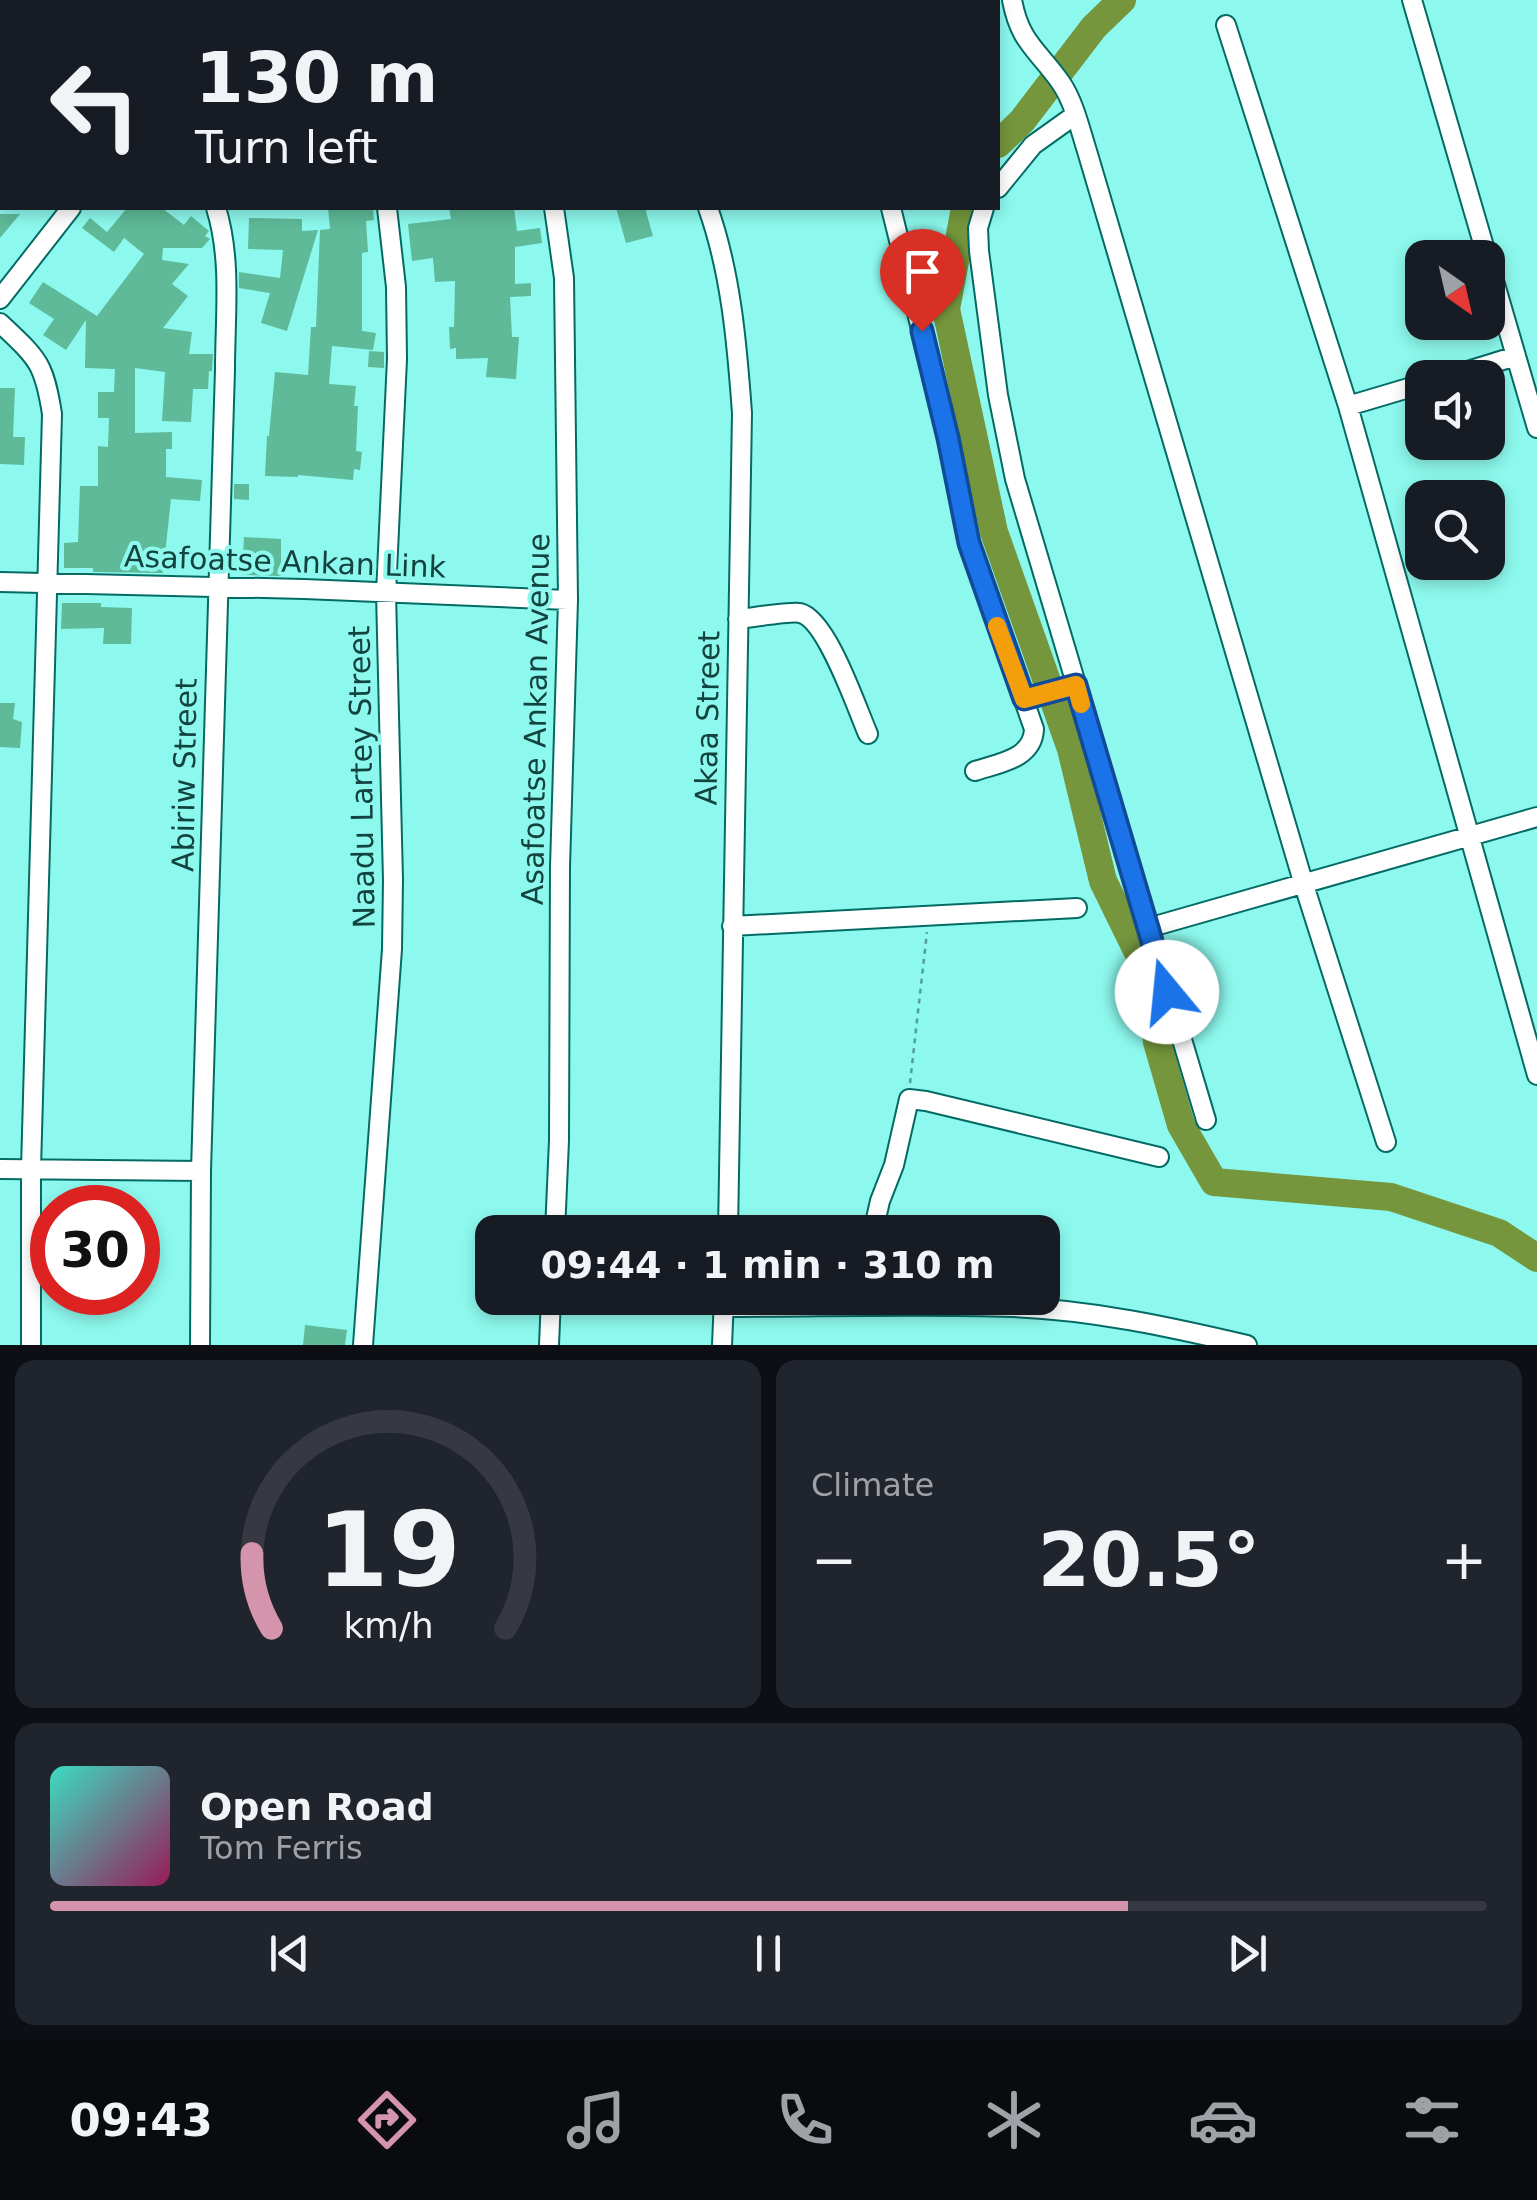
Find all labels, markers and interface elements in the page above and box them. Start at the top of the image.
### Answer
text: 130 m [195,37,438,119]
icon: left [30,40,160,170]
text: Turn left [195,121,378,174]
pin [880,229,965,332]
north arrow [1405,240,1505,340]
map controls [1405,240,1505,580]
icon: arrive [895,244,950,299]
button: sound [1405,360,1505,460]
button: search [1405,480,1505,580]
street label: Asafoatse Ankan Avenue [515,533,556,905]
street label: Asafoatse Ankan Link [124,538,447,585]
street label: Naadu Lartey Street [341,625,382,929]
street label: Akaa Street [688,630,727,806]
street label: Abiriw Street [165,678,204,872]
position arrow [1115,940,1219,1044]
speed limit sign: 30 [30,1185,160,1315]
text: 09:44 · 1 min · 310 m [540,1243,995,1287]
text: Climate [811,1466,934,1504]
text: 19 [316,1489,460,1611]
text: 20.5° [1038,1516,1260,1604]
text: − [811,1528,857,1592]
text: + [1441,1528,1487,1592]
text: km/h [343,1605,433,1646]
text: Open Road [200,1785,434,1829]
text: Tom Ferris [200,1829,363,1867]
icon: previous [262,1926,317,1981]
icon: pause [741,1926,796,1981]
icon: next [1220,1926,1275,1981]
icon: directions [352,2085,422,2155]
icon: music [561,2085,631,2155]
icon: phone [770,2085,840,2155]
icon: climate [979,2085,1049,2155]
icon: car [1188,2085,1258,2155]
icon: filters [1397,2085,1467,2155]
text: 09:43 [70,2094,213,2147]

